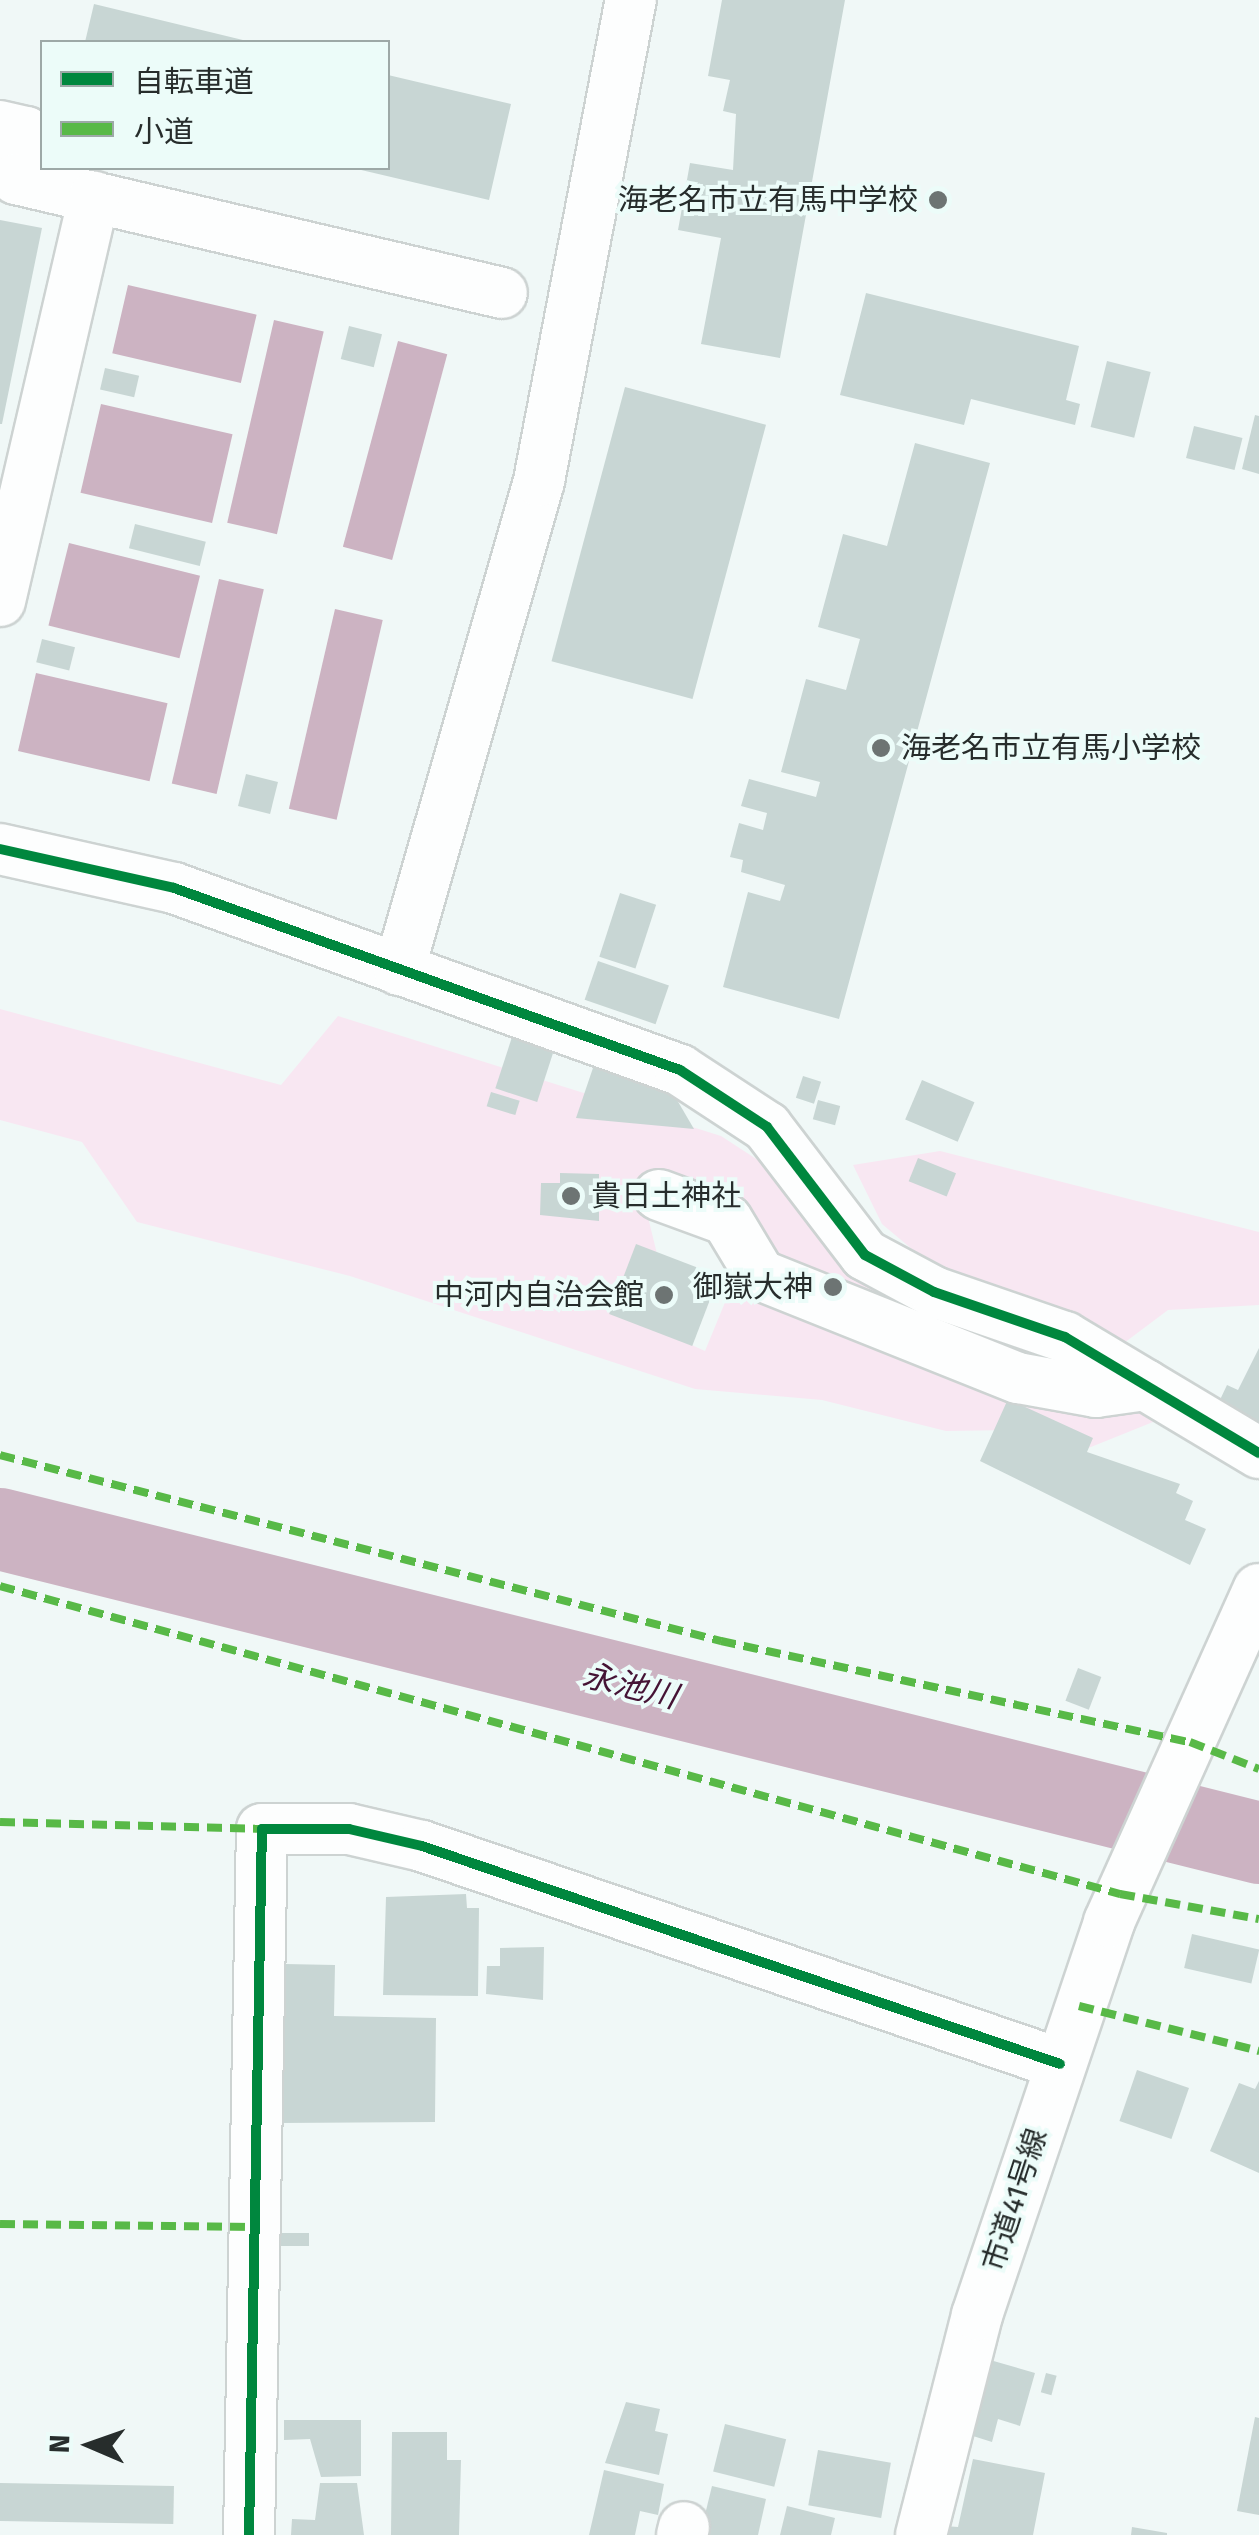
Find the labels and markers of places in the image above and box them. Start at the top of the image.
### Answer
place label: 海老名市立有馬中学校 [618,182,918,218]
marker: 海老名市立有馬中学校 [927,189,949,211]
place label: 海老名市立有馬小学校 [901,730,1201,766]
marker: 海老名市立有馬小学校 [870,737,892,759]
place label: 貴日土神社 [591,1178,741,1214]
marker: 貴日土神社 [560,1185,582,1207]
place label: 御嶽大神 [693,1269,813,1305]
marker: 御嶽大神 [822,1276,844,1298]
place label: 中河内自治会館 [434,1277,644,1313]
marker: 中河内自治会館 [653,1284,675,1306]

